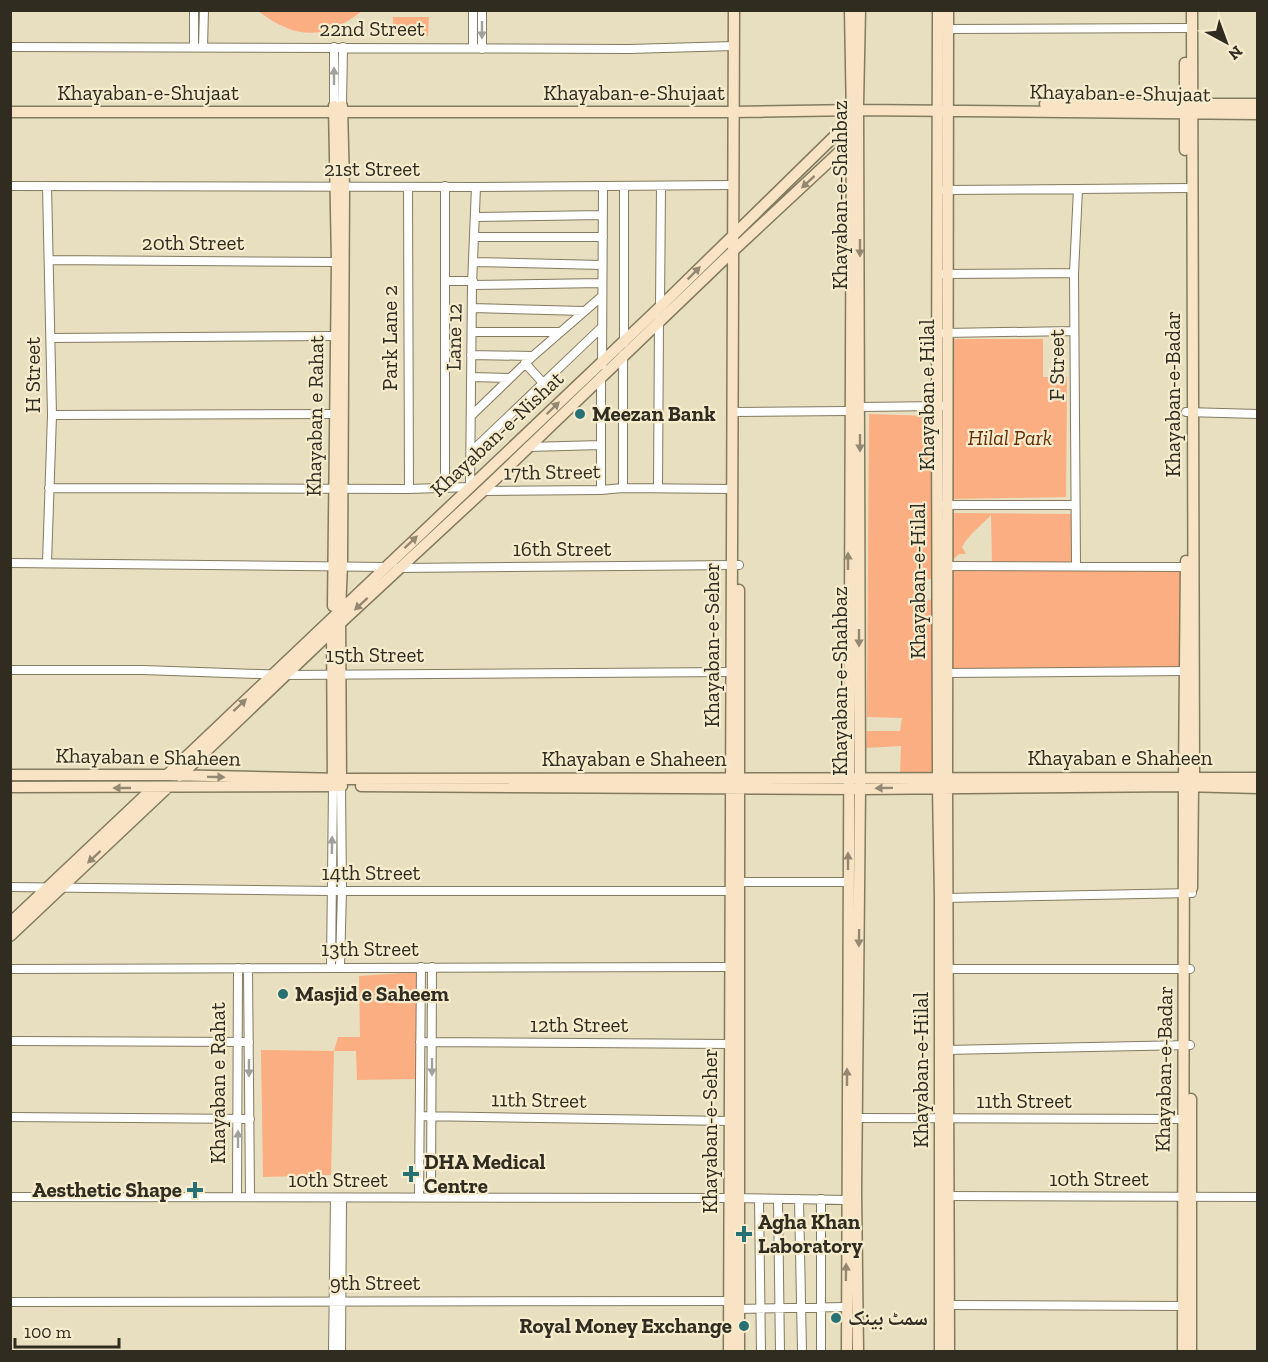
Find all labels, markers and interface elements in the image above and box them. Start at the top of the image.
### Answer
north arrow [1196,12,1256,72]
street label: 22nd Street [319,16,425,41]
one-way arrow [477,20,487,39]
text: N [1225,42,1246,64]
one-way arrow [329,67,339,86]
street label: Khayaban-e-Shujaat [1029,78,1211,108]
street label: Khayaban-e-Shujaat [57,80,239,106]
street label: Khayaban-e-Shujaat [543,80,725,106]
street label: Khayaban-e-Shahbaz [827,100,852,290]
street label: 21st Street [324,156,420,181]
one-way arrow [800,175,815,189]
street label: 20th Street [142,230,244,255]
one-way arrow [855,239,865,258]
one-way arrow [686,267,700,281]
street label: Park Lane 2 [377,285,402,391]
street label: Lane 12 [440,303,467,371]
street label: Khayaban-e-Badar [1160,311,1185,477]
street label: Khayaban e Hilal [914,319,939,471]
street label: F Street [1044,329,1069,401]
street label: Khayaban e Rahat [301,335,328,497]
street label: H Street [20,337,45,413]
street label: Khayaban-e-Nishat [425,365,569,502]
place label: Meezan Bank [592,401,716,426]
one-way arrow [545,402,560,415]
marker: Meezan Bank [573,407,587,421]
park label: Hilal Park [968,425,1052,450]
one-way arrow [855,434,865,453]
street label: 17th Street [503,458,601,485]
street label: Khayaban-e-Hilal [905,503,930,659]
one-way arrow [404,535,419,549]
street label: 16th Street [513,536,612,561]
one-way arrow [843,552,853,571]
street label: Khayaban-e-Seher [699,563,724,727]
street label: Khayaban-e-Shahbaz [827,586,852,776]
one-way arrow [353,597,368,611]
one-way arrow [854,629,864,648]
street label: 15th Street [326,642,424,667]
one-way arrow [232,699,246,713]
street label: Khayaban e Shaheen [55,742,241,771]
street label: Khayaban e Shaheen [1027,745,1213,770]
street label: Khayaban e Shaheen [541,746,727,771]
one-way arrow [206,772,225,782]
one-way arrow [113,783,132,793]
one-way arrow [875,783,894,793]
one-way arrow [327,836,337,855]
one-way arrow [87,850,101,864]
one-way arrow [843,852,853,871]
street label: 14th Street [322,860,421,885]
one-way arrow [854,929,864,948]
street label: 13th Street [321,936,419,961]
place label: Masjid e Saheem [295,981,450,1006]
street label: Khayaban-e-Badar [1150,986,1177,1152]
marker: Masjid e Saheem [276,987,290,1001]
street label: Khayaban-e-Hilal [908,992,933,1148]
street label: Khayaban e Rahat [205,1002,230,1164]
street label: 12th Street [530,1012,628,1037]
street label: Khayaban-e-Seher [697,1049,722,1213]
one-way arrow [427,1058,437,1077]
one-way arrow [244,1059,254,1078]
one-way arrow [842,1068,852,1087]
street label: 11th Street [491,1086,587,1113]
street label: 11th Street [976,1088,1072,1113]
one-way arrow [233,1129,243,1148]
place label: DHA Medical Centre [424,1149,546,1198]
marker: DHA Medical Centre [402,1165,420,1183]
street label: 10th Street [1049,1166,1149,1191]
street label: 10th Street [288,1167,388,1192]
place label: Aesthetic Shape [32,1177,182,1202]
marker: Aesthetic Shape [186,1181,204,1199]
place label: Agha Khan Laboratory [758,1209,863,1258]
marker: Agha Khan Laboratory [735,1225,753,1243]
one-way arrow [841,1263,851,1282]
street label: 9th Street [330,1270,421,1295]
place label: سمٹ بینک [848,1305,928,1330]
scale bar [15,1311,118,1349]
marker: سمٹ بینک [829,1311,843,1325]
place label: Royal Money Exchange [519,1313,732,1338]
marker: Royal Money Exchange [737,1319,751,1333]
text: 100 m [24,1321,72,1343]

